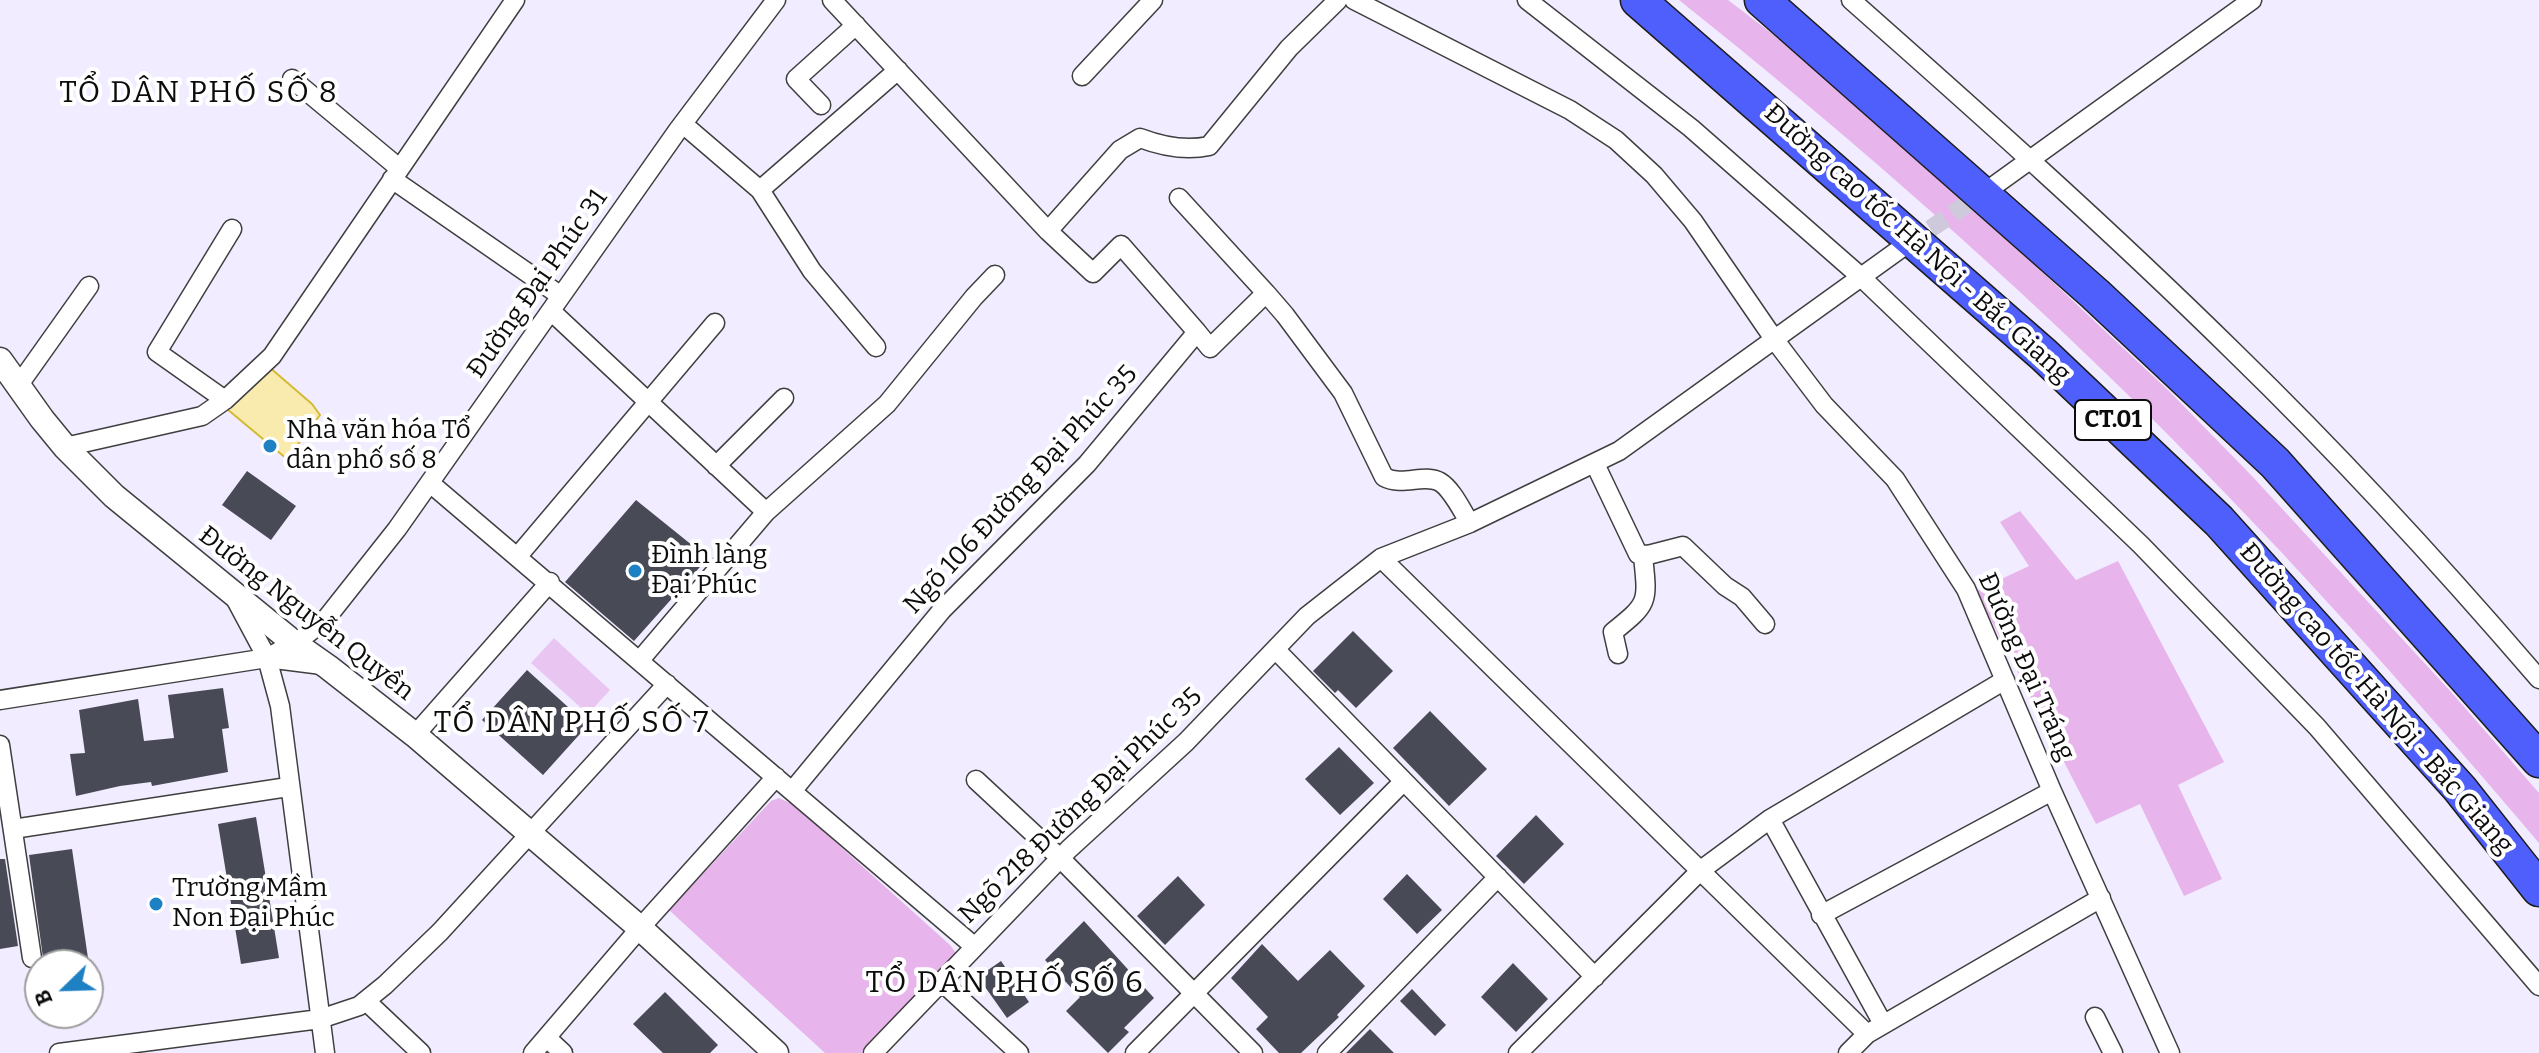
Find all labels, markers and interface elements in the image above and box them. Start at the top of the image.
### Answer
district label: TỔ DÂN PHỐ SỐ 8 [59,76,339,112]
street label: Đường cao tốc Hà Nội - Bắc Giang [1757,98,2077,390]
street label: Đường Đại Phúc 31 [461,184,615,384]
street label: Ngõ 106 Đường Đại Phúc 35 [898,359,1144,621]
road number: CT.01 [2075,400,2151,440]
place label: Nhà văn hóa Tổ dân phố số 8 [286,415,471,476]
marker: Nhà văn hóa Tổ dân phố số 8 [261,437,279,455]
street label: Đường Nguyễn Quyền [192,520,420,708]
street label: Đường cao tốc Hà Nội - Bắc Giang [2233,537,2519,861]
place label: Đình làng Đại Phúc [651,540,767,602]
marker: Đình làng Đại Phúc [626,562,644,580]
street label: Đường Đại Tráng [1971,568,2081,766]
street label: Ngõ 218 Đường Đại Phúc 35 [953,682,1209,930]
district label: TỔ DÂN PHỐ SỐ 7 [434,706,710,742]
place label: Trường Mầm Non Đại Phúc [172,873,335,934]
marker: Trường Mầm Non Đại Phúc [147,895,165,913]
north arrow [24,949,104,1029]
district label: TỔ DÂN PHỐ SỐ 6 [865,966,1145,1002]
text: B [28,986,58,1010]

